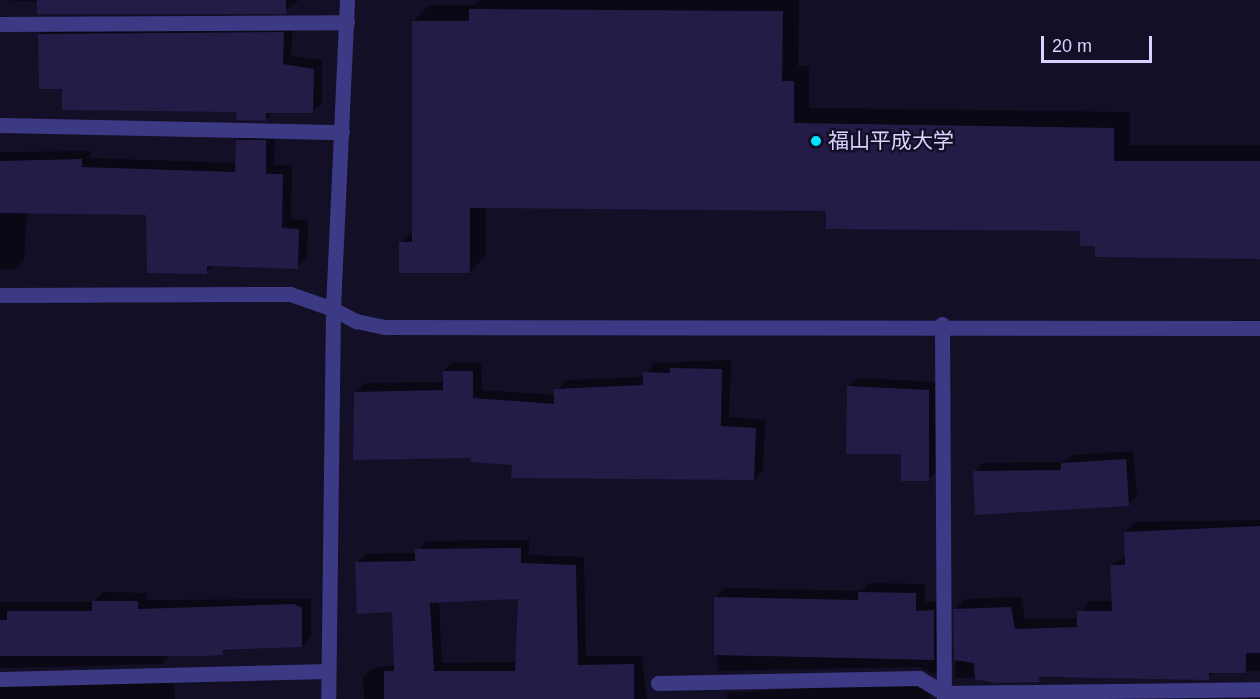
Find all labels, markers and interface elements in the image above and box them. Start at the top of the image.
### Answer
scale bar [1044,24,1155,62]
text: 20 m [1052,36,1092,56]
place label: 福山平成大学 [828,128,954,154]
marker: 福山平成大学 [809,134,823,148]

